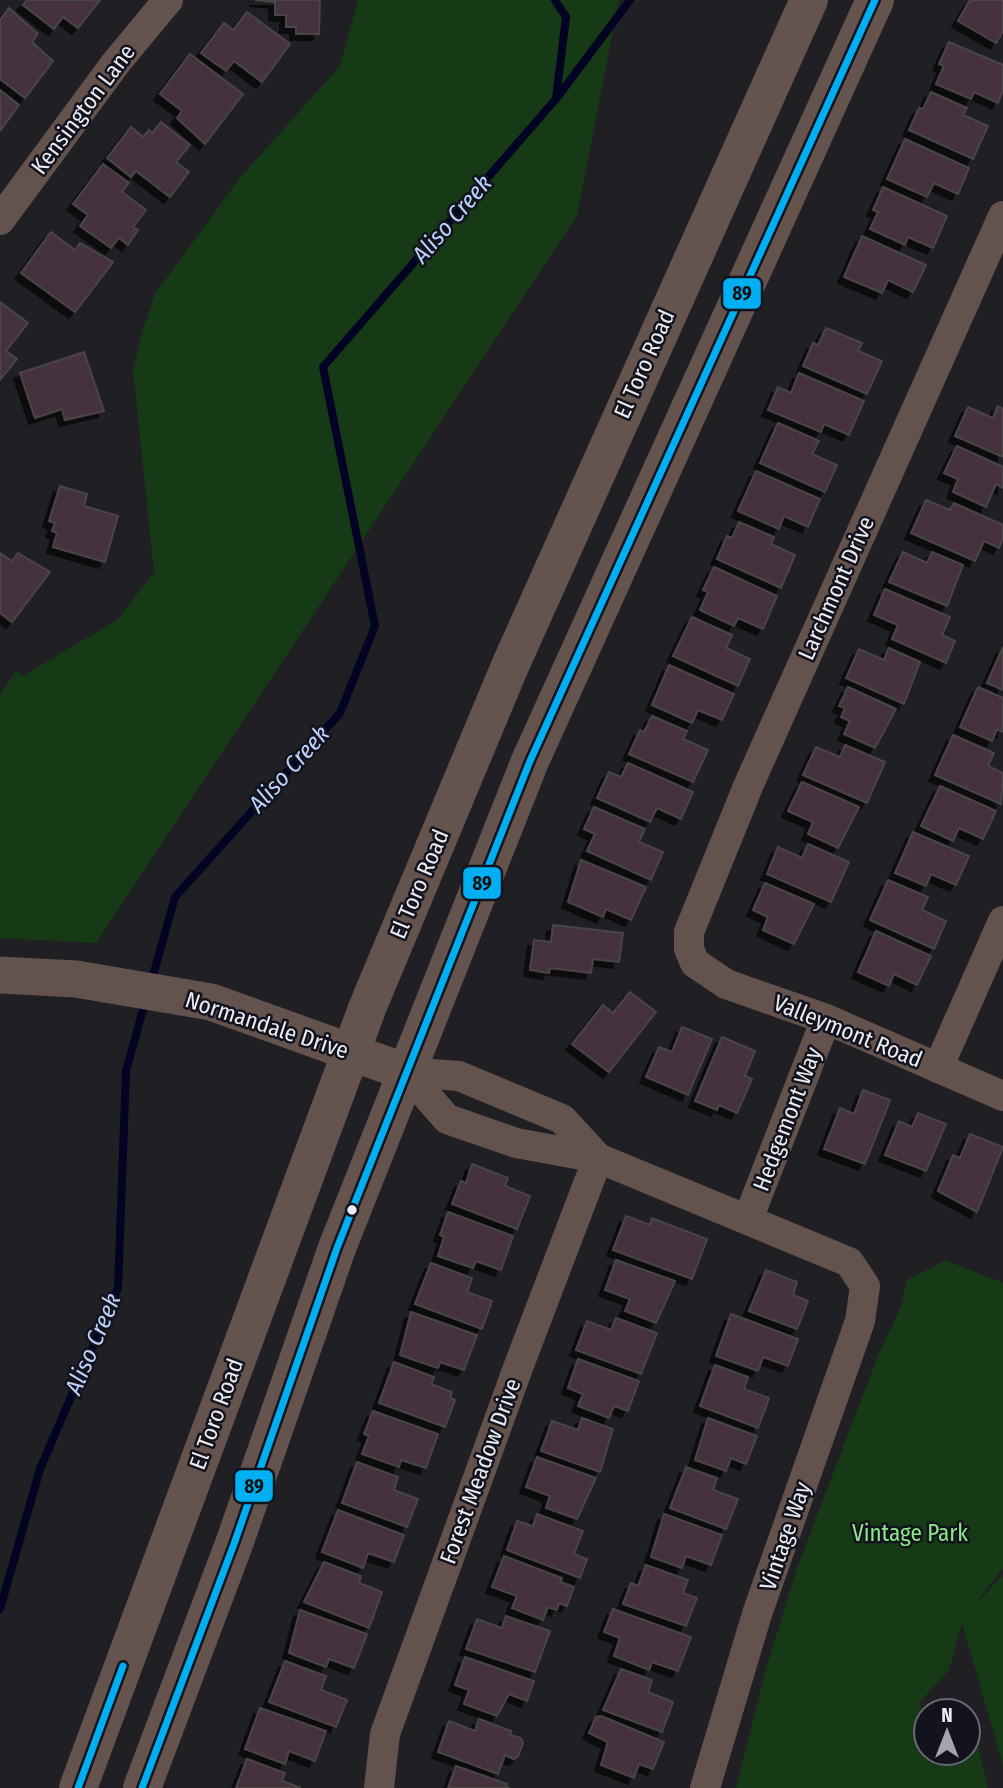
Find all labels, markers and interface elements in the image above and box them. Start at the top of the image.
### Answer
street label: Kensington Lane [25,38,141,180]
water label: Aliso Creek [406,169,498,269]
line badge: 89 [722,277,762,310]
text: 89 [732,282,752,305]
street label: El Toro Road [608,305,680,423]
street label: Larchmont Drive [792,512,880,664]
water label: Aliso Creek [242,720,335,819]
street label: El Toro Road [383,825,455,943]
line badge: 89 [462,866,502,900]
text: 89 [472,872,492,895]
street label: Normandale Drive [182,985,352,1065]
street label: Valleymont Road [770,988,926,1074]
street label: Hedgemont Way [747,1042,828,1195]
unlabelled marker [345,1203,359,1217]
water label: Aliso Creek [59,1289,127,1400]
street label: El Toro Road [183,1355,249,1473]
street label: Forest Meadow Drive [433,1374,527,1568]
line badge: 89 [234,1469,274,1503]
text: 89 [244,1475,264,1498]
street label: Vintage Way [753,1477,817,1594]
park label: Vintage Park [852,1519,968,1547]
north arrow [912,1697,982,1767]
text: N [941,1704,953,1727]

